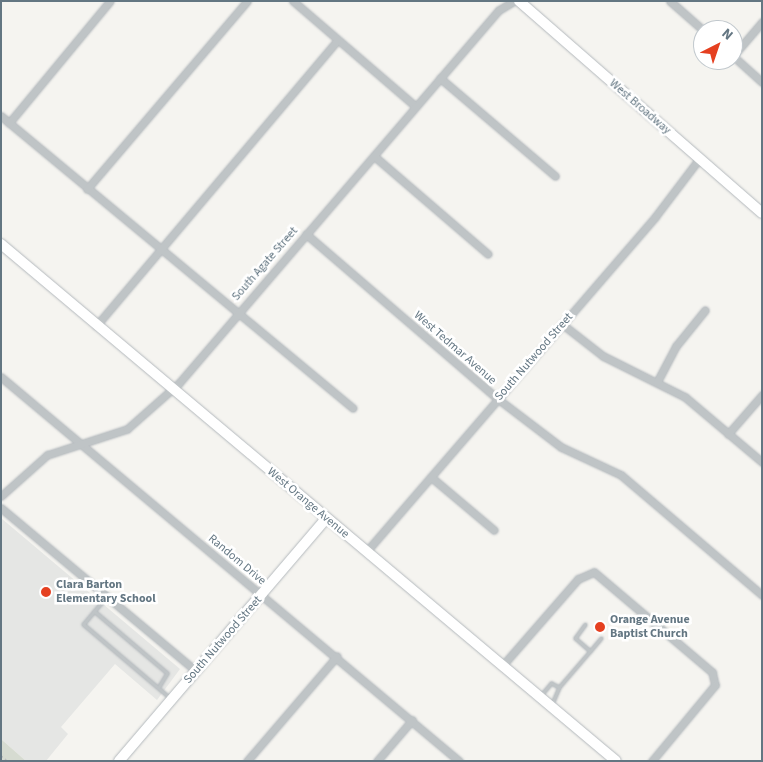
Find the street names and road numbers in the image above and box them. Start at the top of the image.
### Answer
street label: West Broadway [606,76,674,138]
street label: South Agate Street [229,224,301,304]
street label: West Tedmar Avenue [411,308,499,388]
street label: South Nutwood Street [492,310,576,404]
street label: West Orange Avenue [264,465,352,541]
street label: Random Drive [205,532,269,588]
street label: South Nutwood Street [181,593,265,687]

